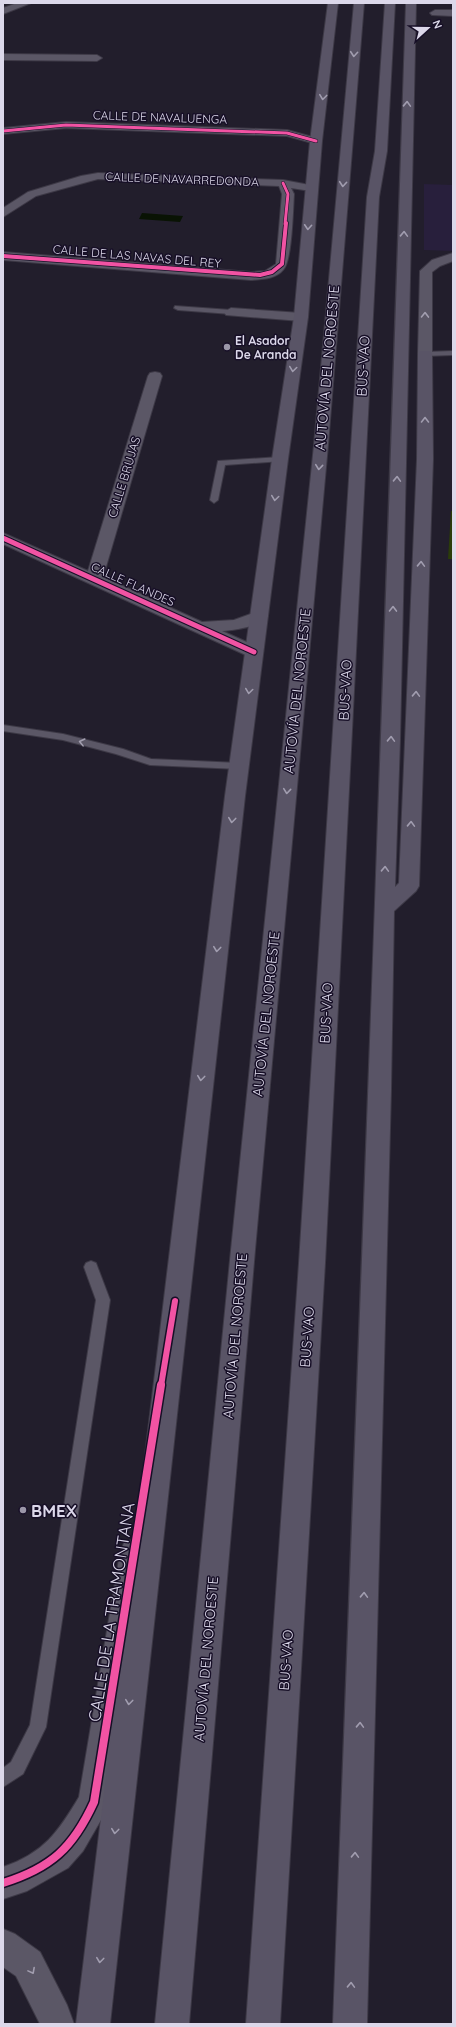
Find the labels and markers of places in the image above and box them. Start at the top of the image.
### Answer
place label: El Asador De Aranda [235,333,297,362]
marker: El Asador De Aranda [222,342,232,352]
place label: BMEX [31,1500,77,1521]
marker: BMEX [18,1505,28,1515]

